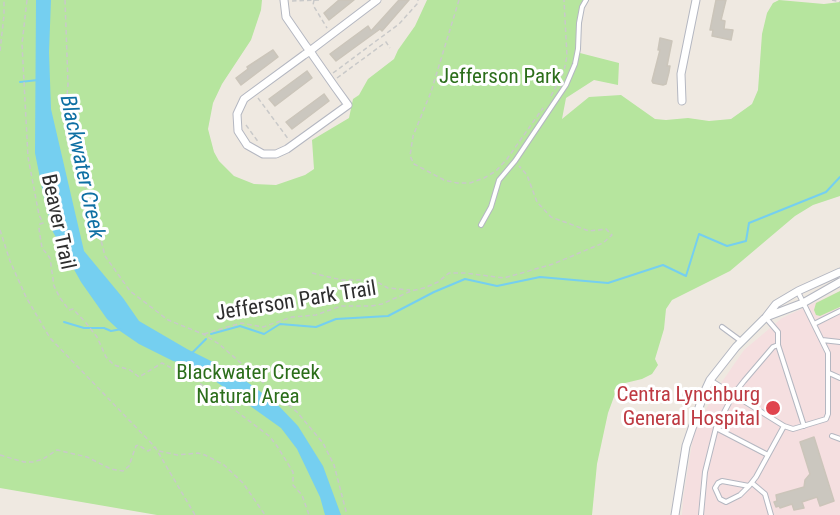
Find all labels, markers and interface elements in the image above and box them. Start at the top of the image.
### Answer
park label: Jefferson Park [439,65,561,91]
water label: Blackwater Creek [53,93,109,241]
street label: Beaver Trail [35,172,79,272]
street label: Jefferson Park Trail [214,277,378,327]
park label: Blackwater Creek Natural Area [176,361,320,411]
place label: Centra Lynchburg General Hospital [617,383,760,433]
marker: Centra Lynchburg General Hospital [764,399,782,417]

